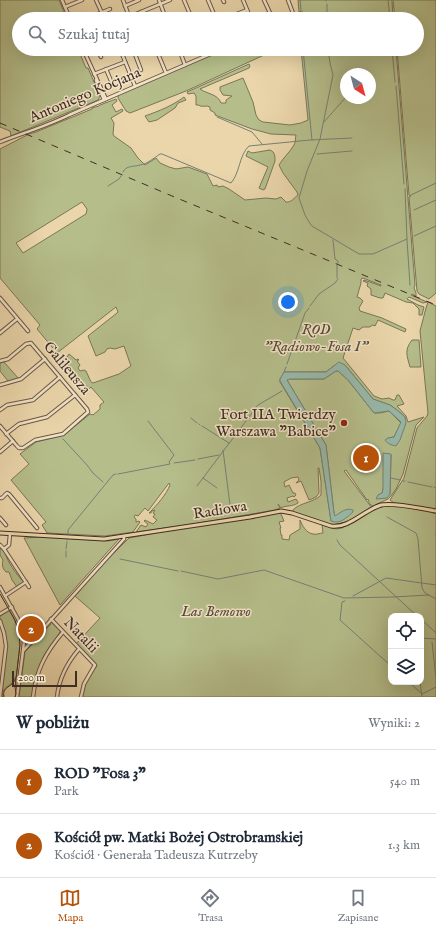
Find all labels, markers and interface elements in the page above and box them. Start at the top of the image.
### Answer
search box [12,12,424,56]
icon: search [26,23,48,45]
text: Szukaj tutaj [58,25,130,44]
street label: Antoniego Kocjana [25,63,144,127]
north arrow [340,68,376,104]
your location [278,292,298,312]
park label: ROD "Radiowo-Fosa I" [264,320,370,356]
street label: Galileusza [39,337,95,399]
place label: Fort IIA Twierdzy Warszawa "Babice" [216,405,337,441]
marker: Fort IIA Twierdzy Warszawa "Babice" [339,418,349,428]
pin: 1 [353,443,379,473]
street label: Radiowa [192,496,249,524]
park label: Las Bemowo [180,602,251,621]
street label: Natalii [59,613,103,657]
map controls [388,613,424,685]
button: locate [388,613,424,649]
pin: 2 [18,614,44,644]
button: layers [388,649,424,685]
scale bar [12,669,77,688]
text: 200 m [18,671,45,685]
text: W pobliżu [16,713,89,734]
text: Wyniki: 2 [368,715,420,732]
text: ROD "Fosa 3" [54,764,146,783]
text: 1 [27,773,31,790]
text: 540 m [390,773,420,790]
text: Park [54,783,79,800]
text: Kościół pw. Matki Bożej Ostrobramskiej [54,828,303,847]
text: 2 [26,837,32,854]
text: 1.3 km [388,837,420,854]
text: Kościół · Generała Tadeusza Kutrzeby [54,847,258,864]
tab: Mapa [57,887,83,925]
tab: Trasa [198,887,223,925]
tab: Zapisane [338,887,379,925]

